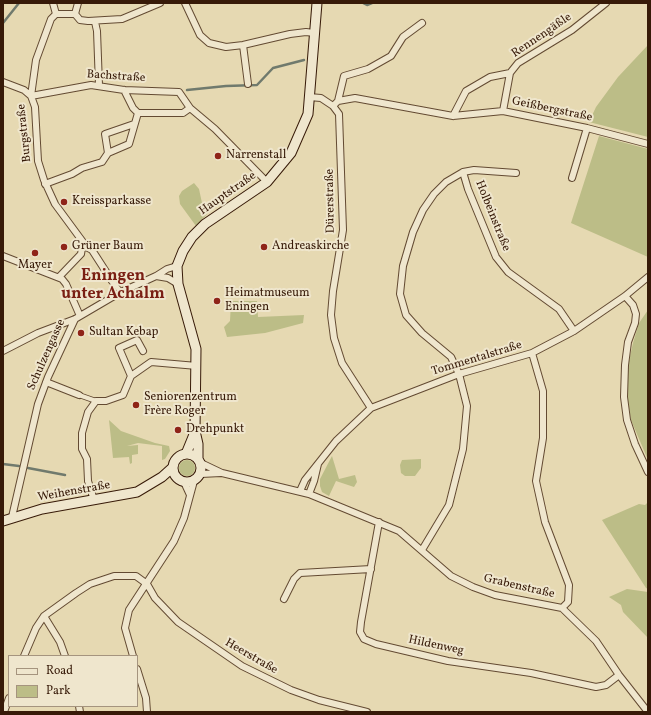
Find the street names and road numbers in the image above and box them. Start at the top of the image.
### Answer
street label: Rennengäßle [509,11,575,61]
street label: Bachstraße [86,68,146,86]
street label: Geißbergstraße [510,94,594,126]
street label: Burgstraße [15,103,35,163]
street label: Hauptstraße [197,169,259,219]
street label: Dürerstraße [323,169,339,233]
street label: Holbeinstraße [471,178,513,254]
street label: Schulzengasse [25,317,69,393]
street label: Tommentalstraße [430,338,524,380]
street label: Weihenstraße [37,479,111,505]
street label: Grabenstraße [482,572,556,602]
street label: Hildenweg [407,633,465,659]
street label: Heerstraße [222,636,280,678]

